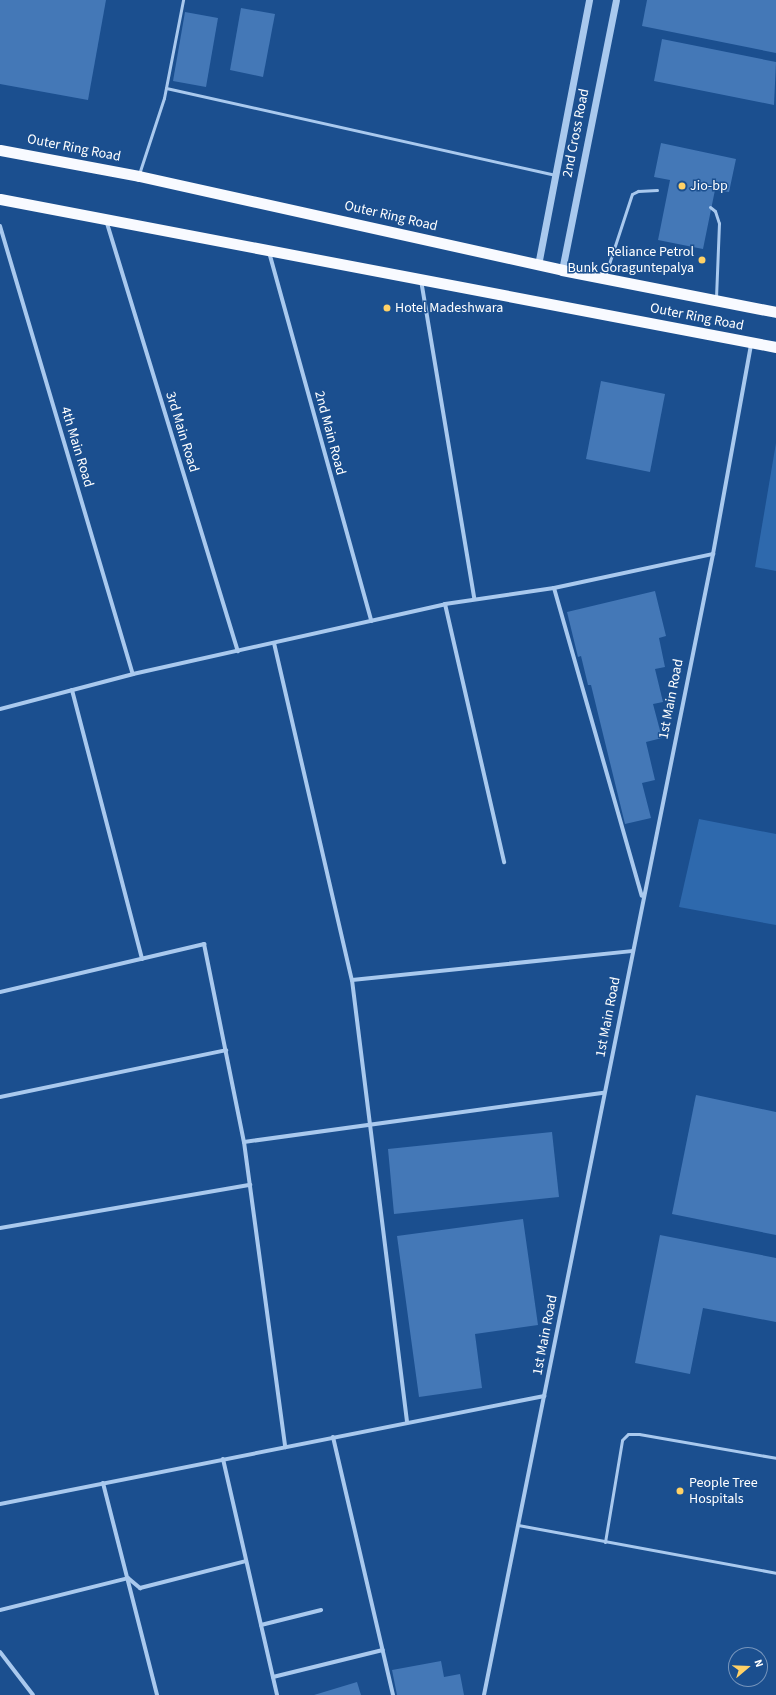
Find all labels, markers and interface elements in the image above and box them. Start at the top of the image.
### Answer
street label: 2nd Cross Road [559,87,593,179]
street label: Outer Ring Road [26,131,122,165]
place label: Jio-bp [690,178,728,194]
marker: Jio-bp [677,181,687,191]
street label: Outer Ring Road [343,197,439,235]
place label: Reliance Petrol Bunk Goraguntepalya [568,244,694,276]
marker: Reliance Petrol Bunk Goraguntepalya [697,255,707,265]
place label: Hotel Madeshwara [395,300,503,316]
street label: Outer Ring Road [649,300,745,334]
marker: Hotel Madeshwara [382,303,392,313]
street label: 2nd Main Road [311,389,349,477]
street label: 3rd Main Road [162,390,202,474]
street label: 4th Main Road [57,405,97,489]
street label: 1st Main Road [655,658,687,740]
street label: 1st Main Road [592,976,624,1058]
street label: 1st Main Road [529,1294,561,1376]
place label: People Tree Hospitals [689,1475,758,1508]
marker: People Tree Hospitals [674,1485,686,1497]
north arrow [728,1647,768,1687]
text: N [751,1657,767,1669]

